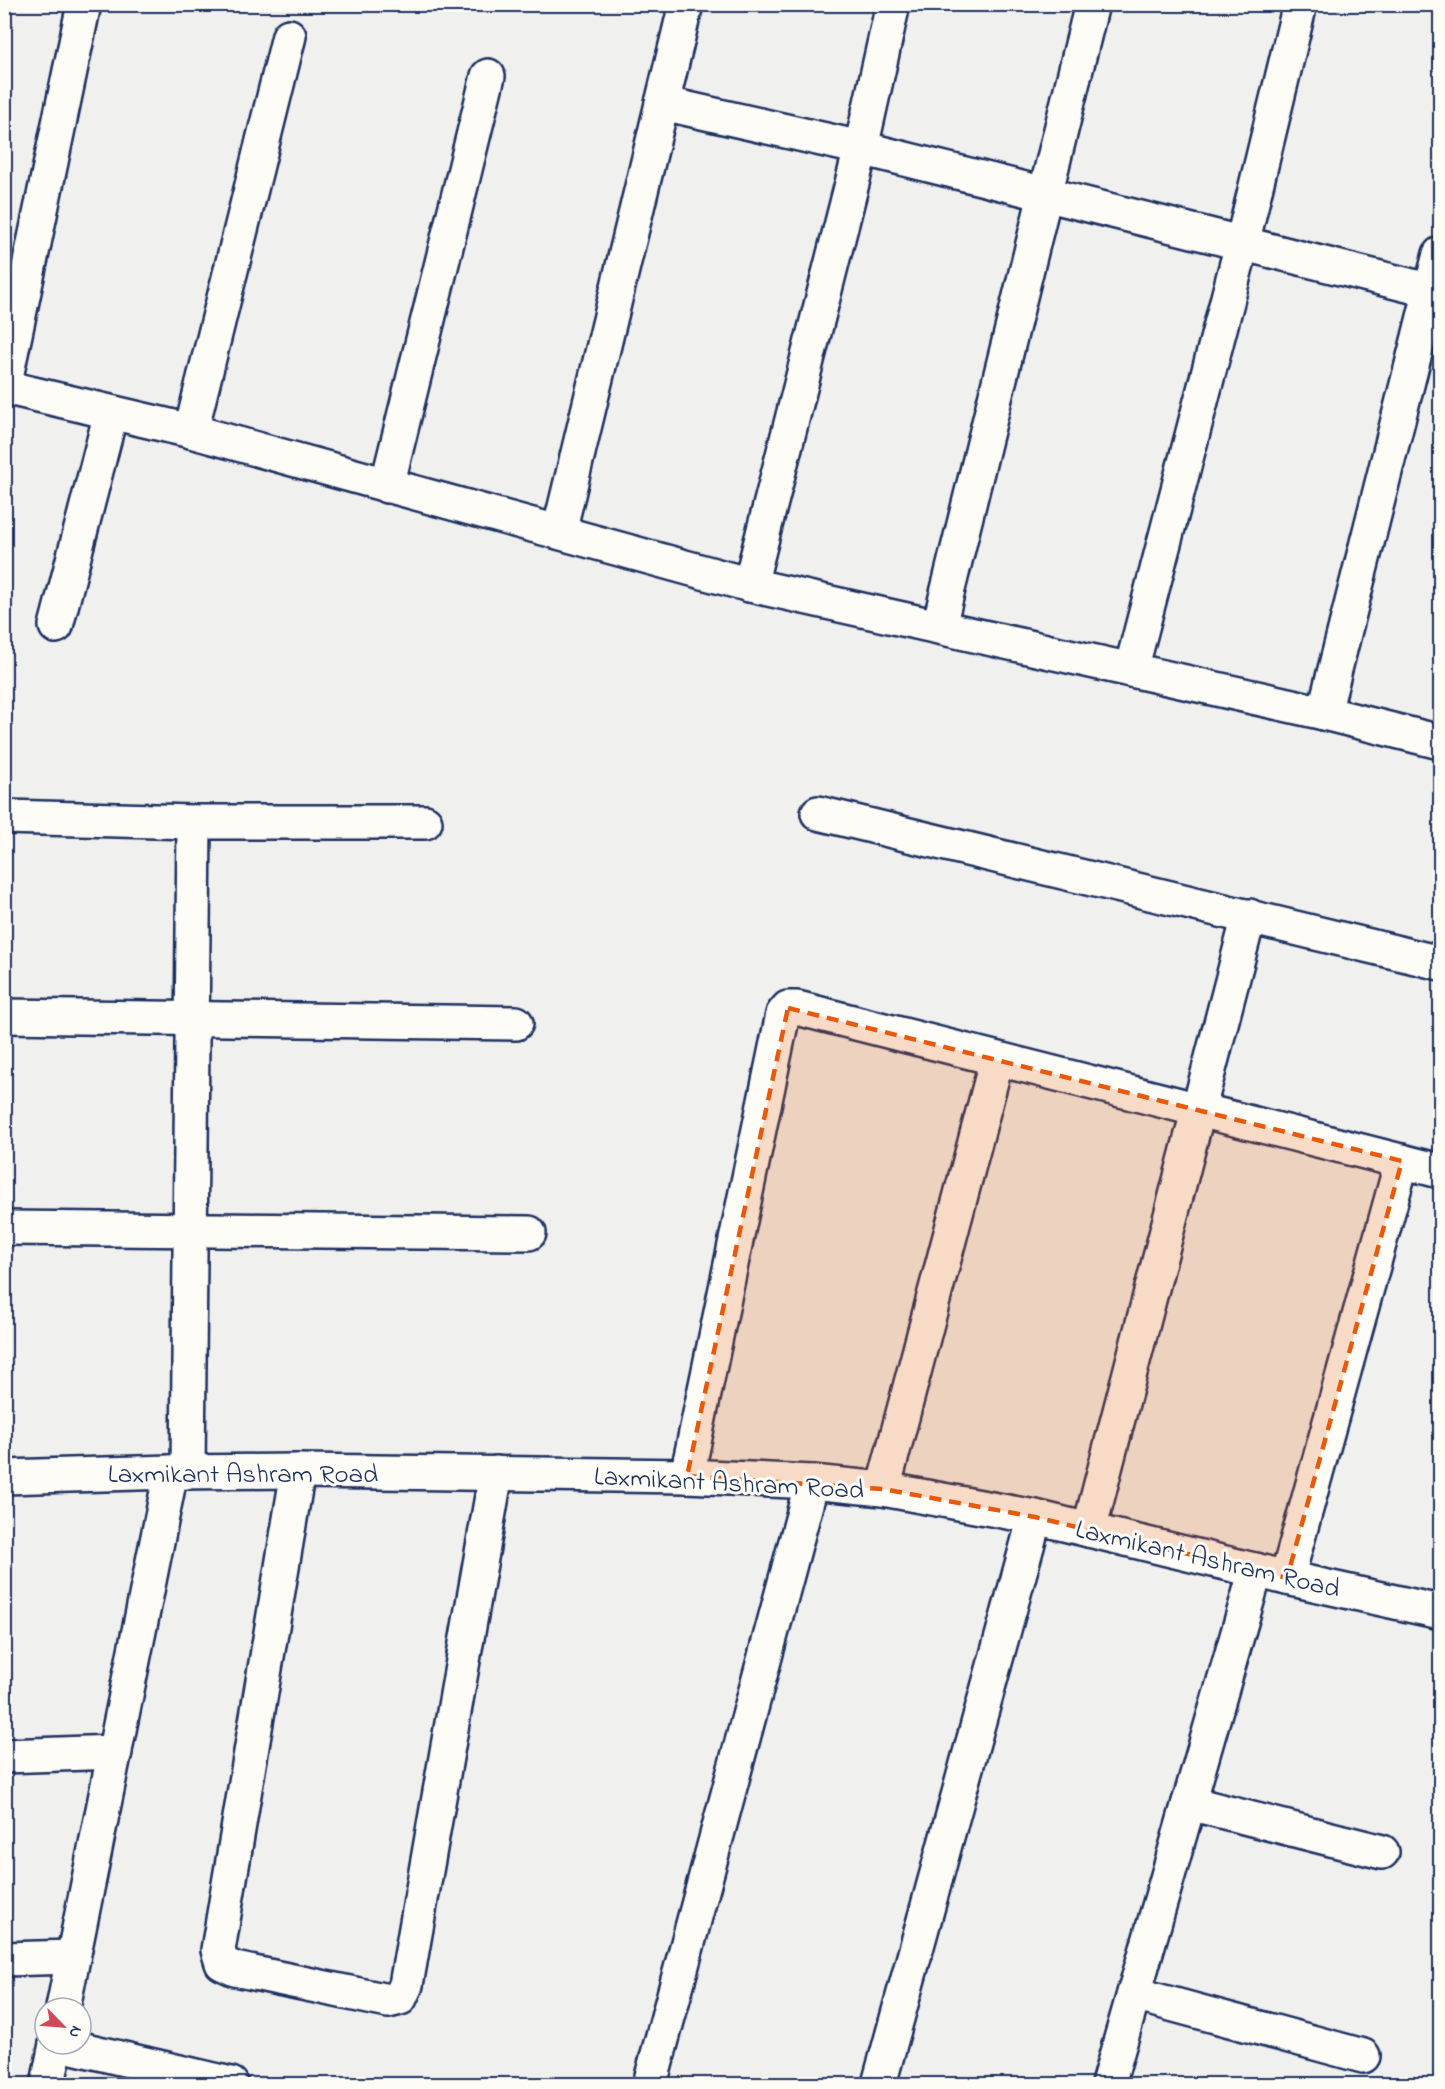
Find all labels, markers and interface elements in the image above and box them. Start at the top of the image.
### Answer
street label: Laxmikant Ashram Road [108,1456,378,1495]
street label: Laxmikant Ashram Road [593,1458,865,1511]
street label: Laxmikant Ashram Road [1071,1511,1344,1610]
north arrow [33,1996,93,2056]
text: N [62,2022,88,2042]

